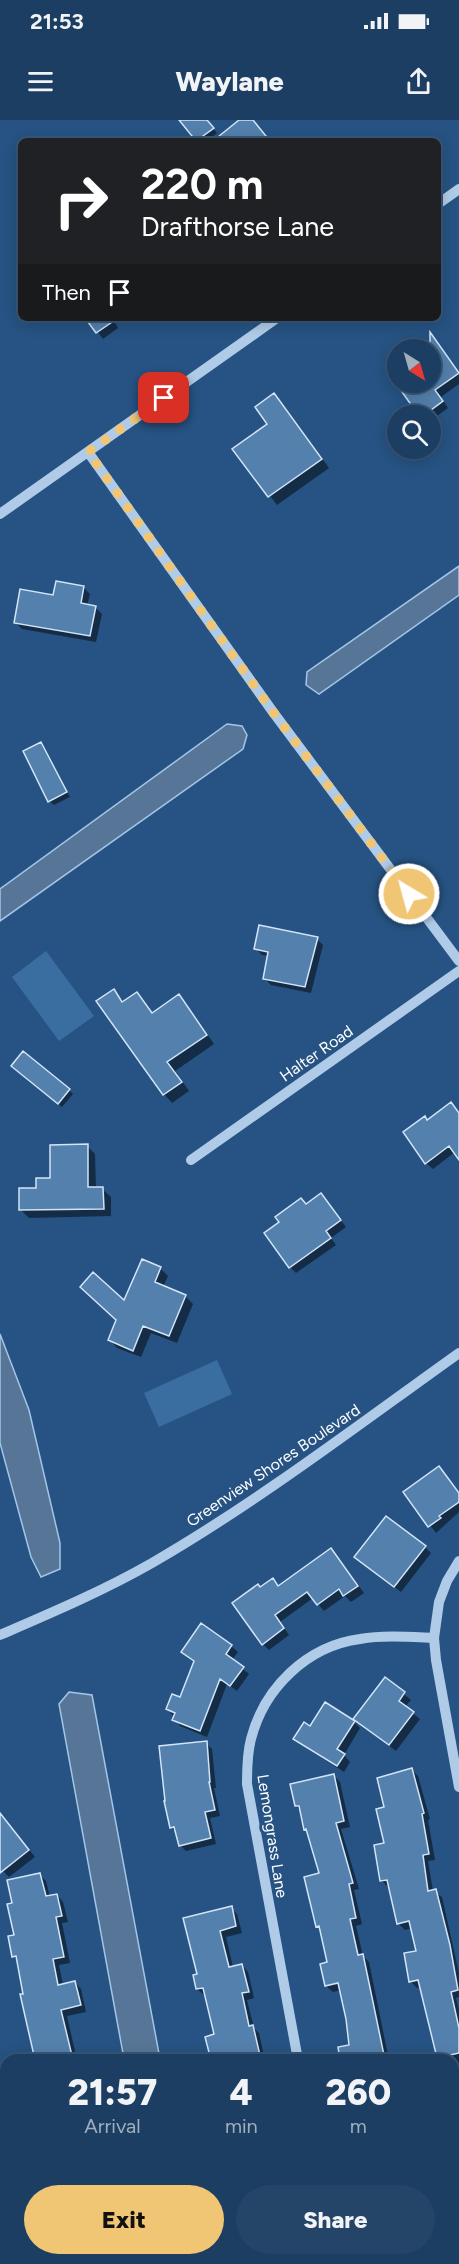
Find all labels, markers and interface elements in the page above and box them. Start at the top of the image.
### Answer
text: 21:53 [30,8,84,35]
icon: menu [24,65,57,98]
text: Waylane [175,65,284,98]
icon: share [402,65,435,98]
text: 220 m [141,159,263,210]
icon: right [42,162,120,240]
text: Drafthorse Lane [141,210,334,243]
icon: arrive [103,276,136,309]
text: Then [42,279,91,306]
north arrow [387,339,441,393]
map controls [387,339,441,459]
pin [138,372,189,423]
icon: arrive [147,381,180,414]
button: search [387,405,441,459]
position arrow [377,862,441,926]
street label: Halter Road [276,1021,356,1085]
street label: Greenview Shores Boulevard [183,1400,364,1531]
street label: Lemongrass Lane [253,1773,292,1899]
text: 21:57 [68,2071,157,2114]
text: 4 [230,2071,253,2114]
text: 260 [325,2071,391,2114]
text: Arrival [84,2114,141,2138]
text: min [225,2114,258,2138]
text: m [350,2114,367,2138]
button: Exit [24,2185,224,2254]
button: Share [236,2185,435,2254]

